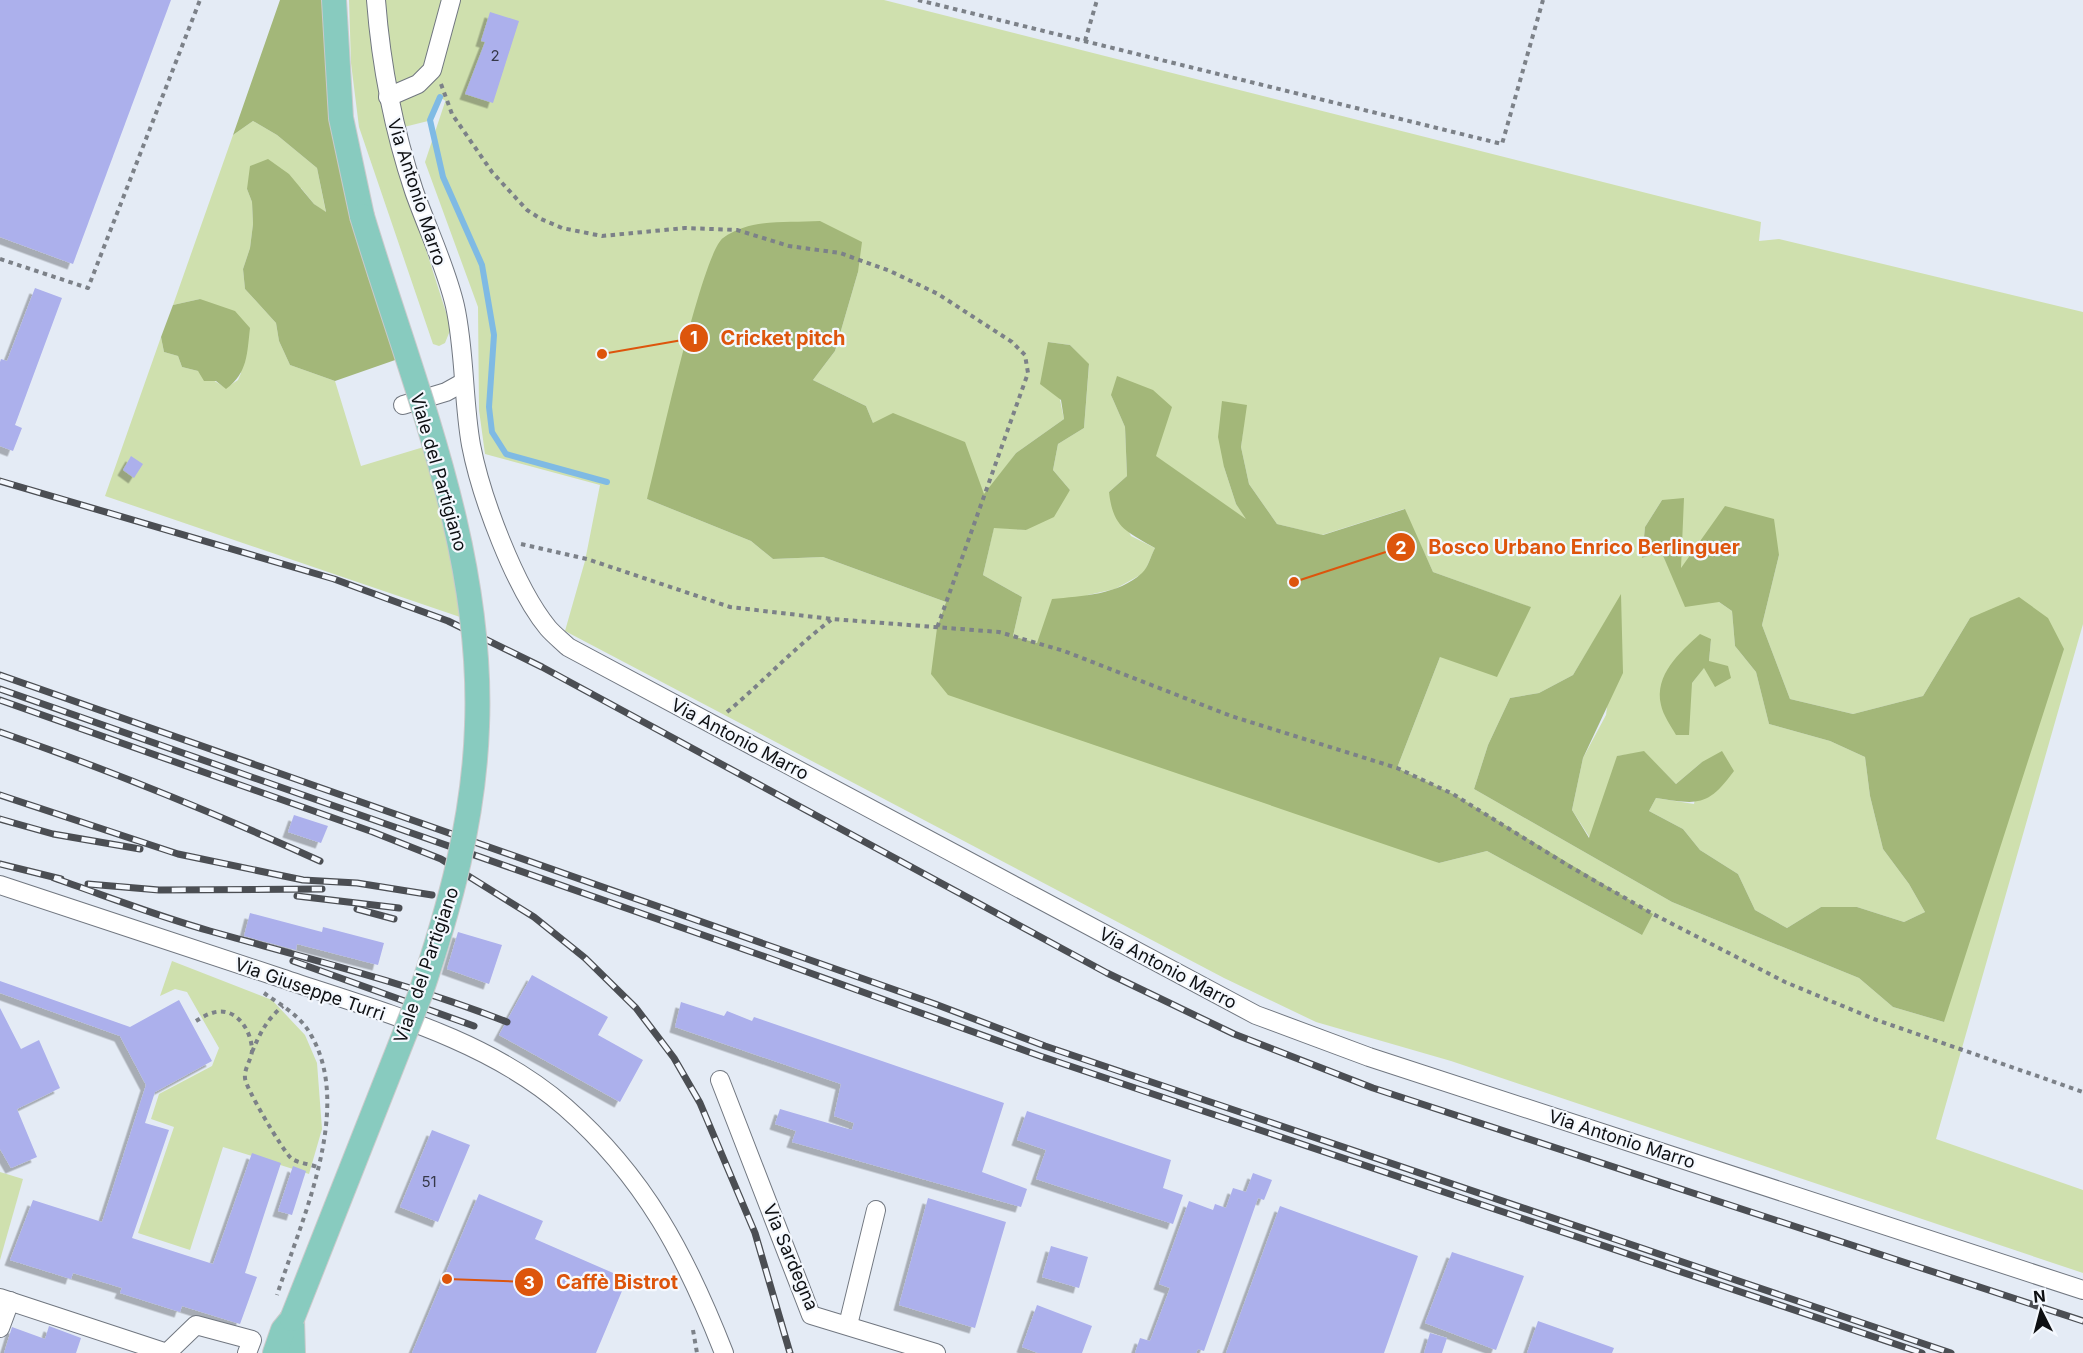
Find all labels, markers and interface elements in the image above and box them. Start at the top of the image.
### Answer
house number: 2 [490,46,500,65]
street label: Via Antonio Marro [383,116,451,268]
callout: Cricket pitch [679,319,857,357]
text: Cricket pitch [721,326,845,350]
text: 1 [690,327,698,348]
street label: Viale del Partigiano [406,390,472,554]
callout: Bosco Urbano Enrico Berlinguer [1386,528,1752,566]
text: Bosco Urbano Enrico Berlinguer [1428,535,1740,559]
text: 2 [1395,537,1407,558]
street label: Via Antonio Marro [667,694,813,784]
street label: Viale del Partigiano [389,884,463,1046]
street label: Via Antonio Marro [1095,923,1241,1013]
street label: Via Giuseppe Turri [232,953,388,1025]
street label: Via Antonio Marro [1546,1105,1698,1173]
house number: 51 [421,1172,437,1191]
street label: Via Sardegna [759,1201,823,1313]
callout: Caffè Bistrot [514,1263,691,1301]
text: Caffè Bistrot [556,1270,678,1294]
text: 3 [523,1272,535,1293]
north arrow [2011,1281,2071,1341]
text: N [2032,1285,2047,1307]

